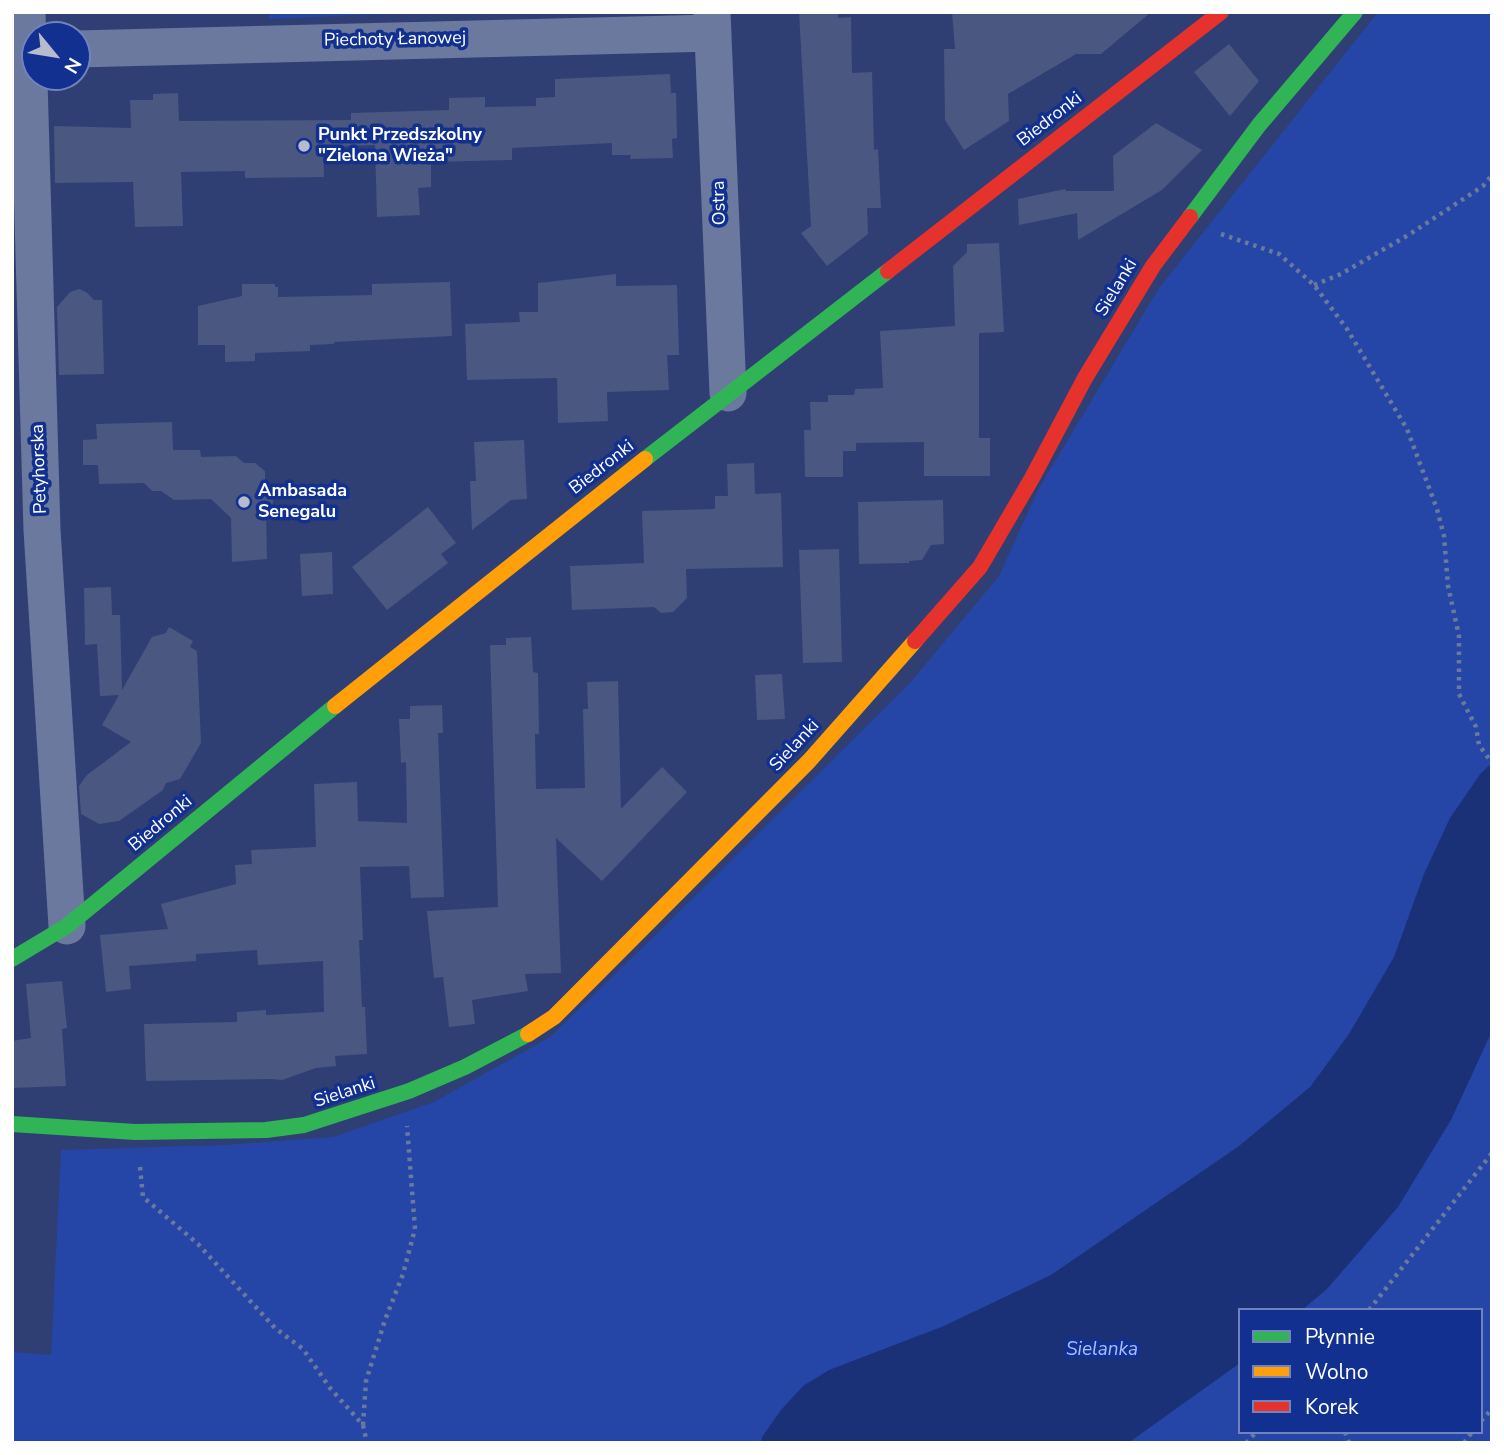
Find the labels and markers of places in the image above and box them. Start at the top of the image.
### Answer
place label: Punkt Przedszkolny "Zielona Wieża" [318,125,482,168]
marker: Punkt Przedszkolny "Zielona Wieża" [296,138,312,154]
place label: Ambasada Senegalu [258,481,347,524]
marker: Ambasada Senegalu [236,494,252,510]

